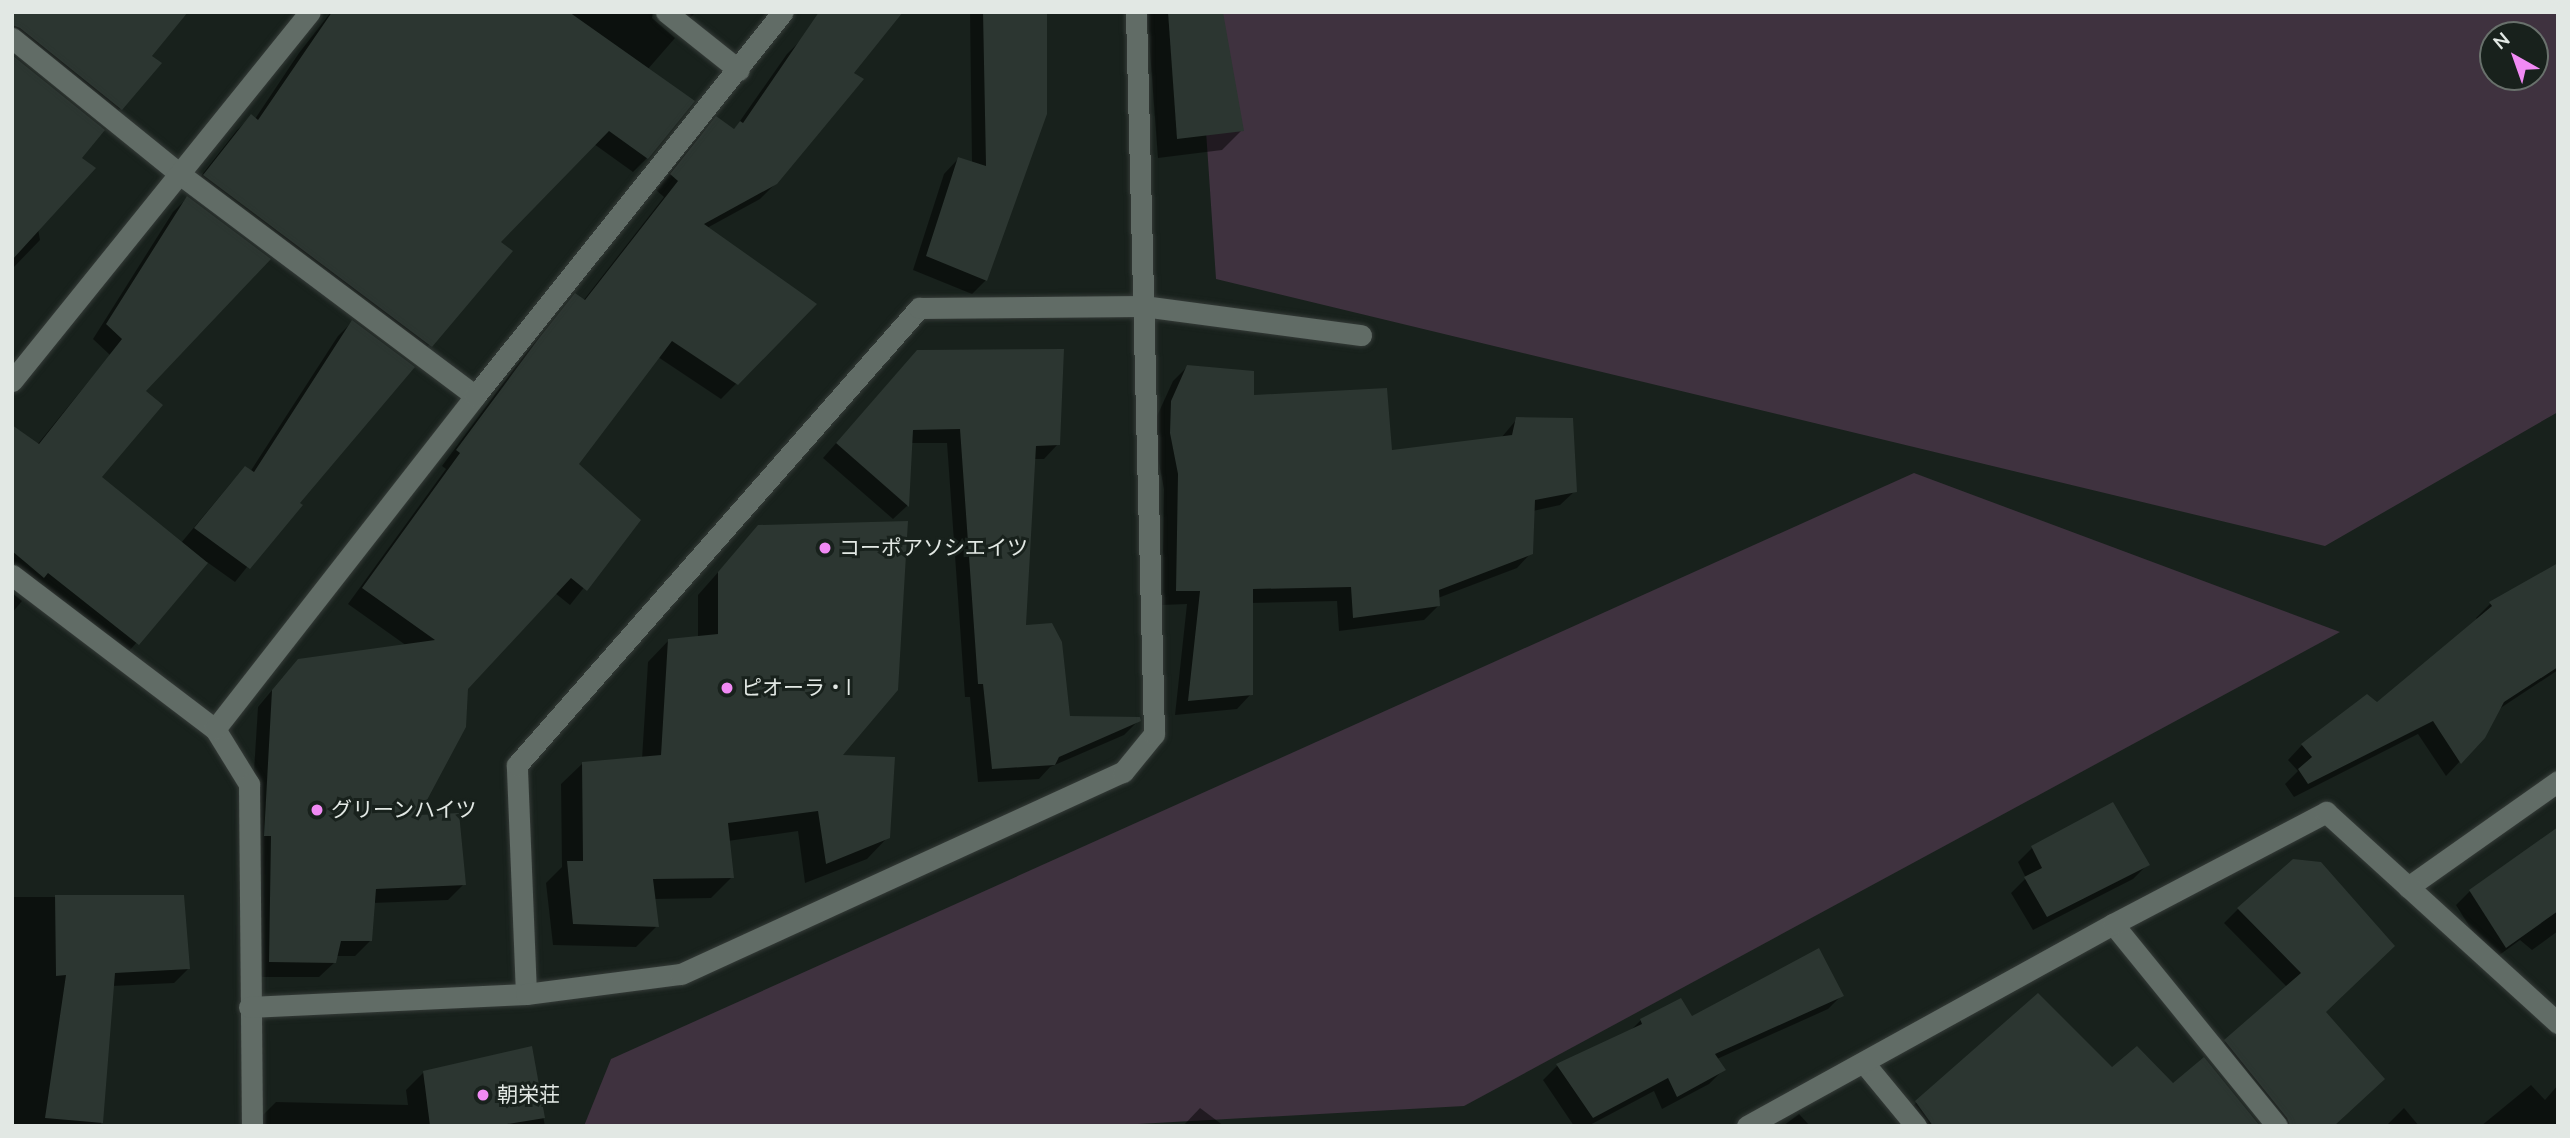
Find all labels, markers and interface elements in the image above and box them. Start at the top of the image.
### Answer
north arrow [2479,21,2549,91]
text: N [2488,27,2516,56]
place label: コーポアソシエイツ [839,535,1028,561]
marker: コーポアソシエイツ [817,540,833,556]
place label: ピオーラ・I [741,675,851,701]
marker: ピオーラ・I [719,680,735,696]
place label: グリーンハイツ [331,797,478,823]
marker: グリーンハイツ [309,802,325,818]
place label: 朝栄荘 [497,1082,560,1108]
marker: 朝栄荘 [475,1087,491,1103]

